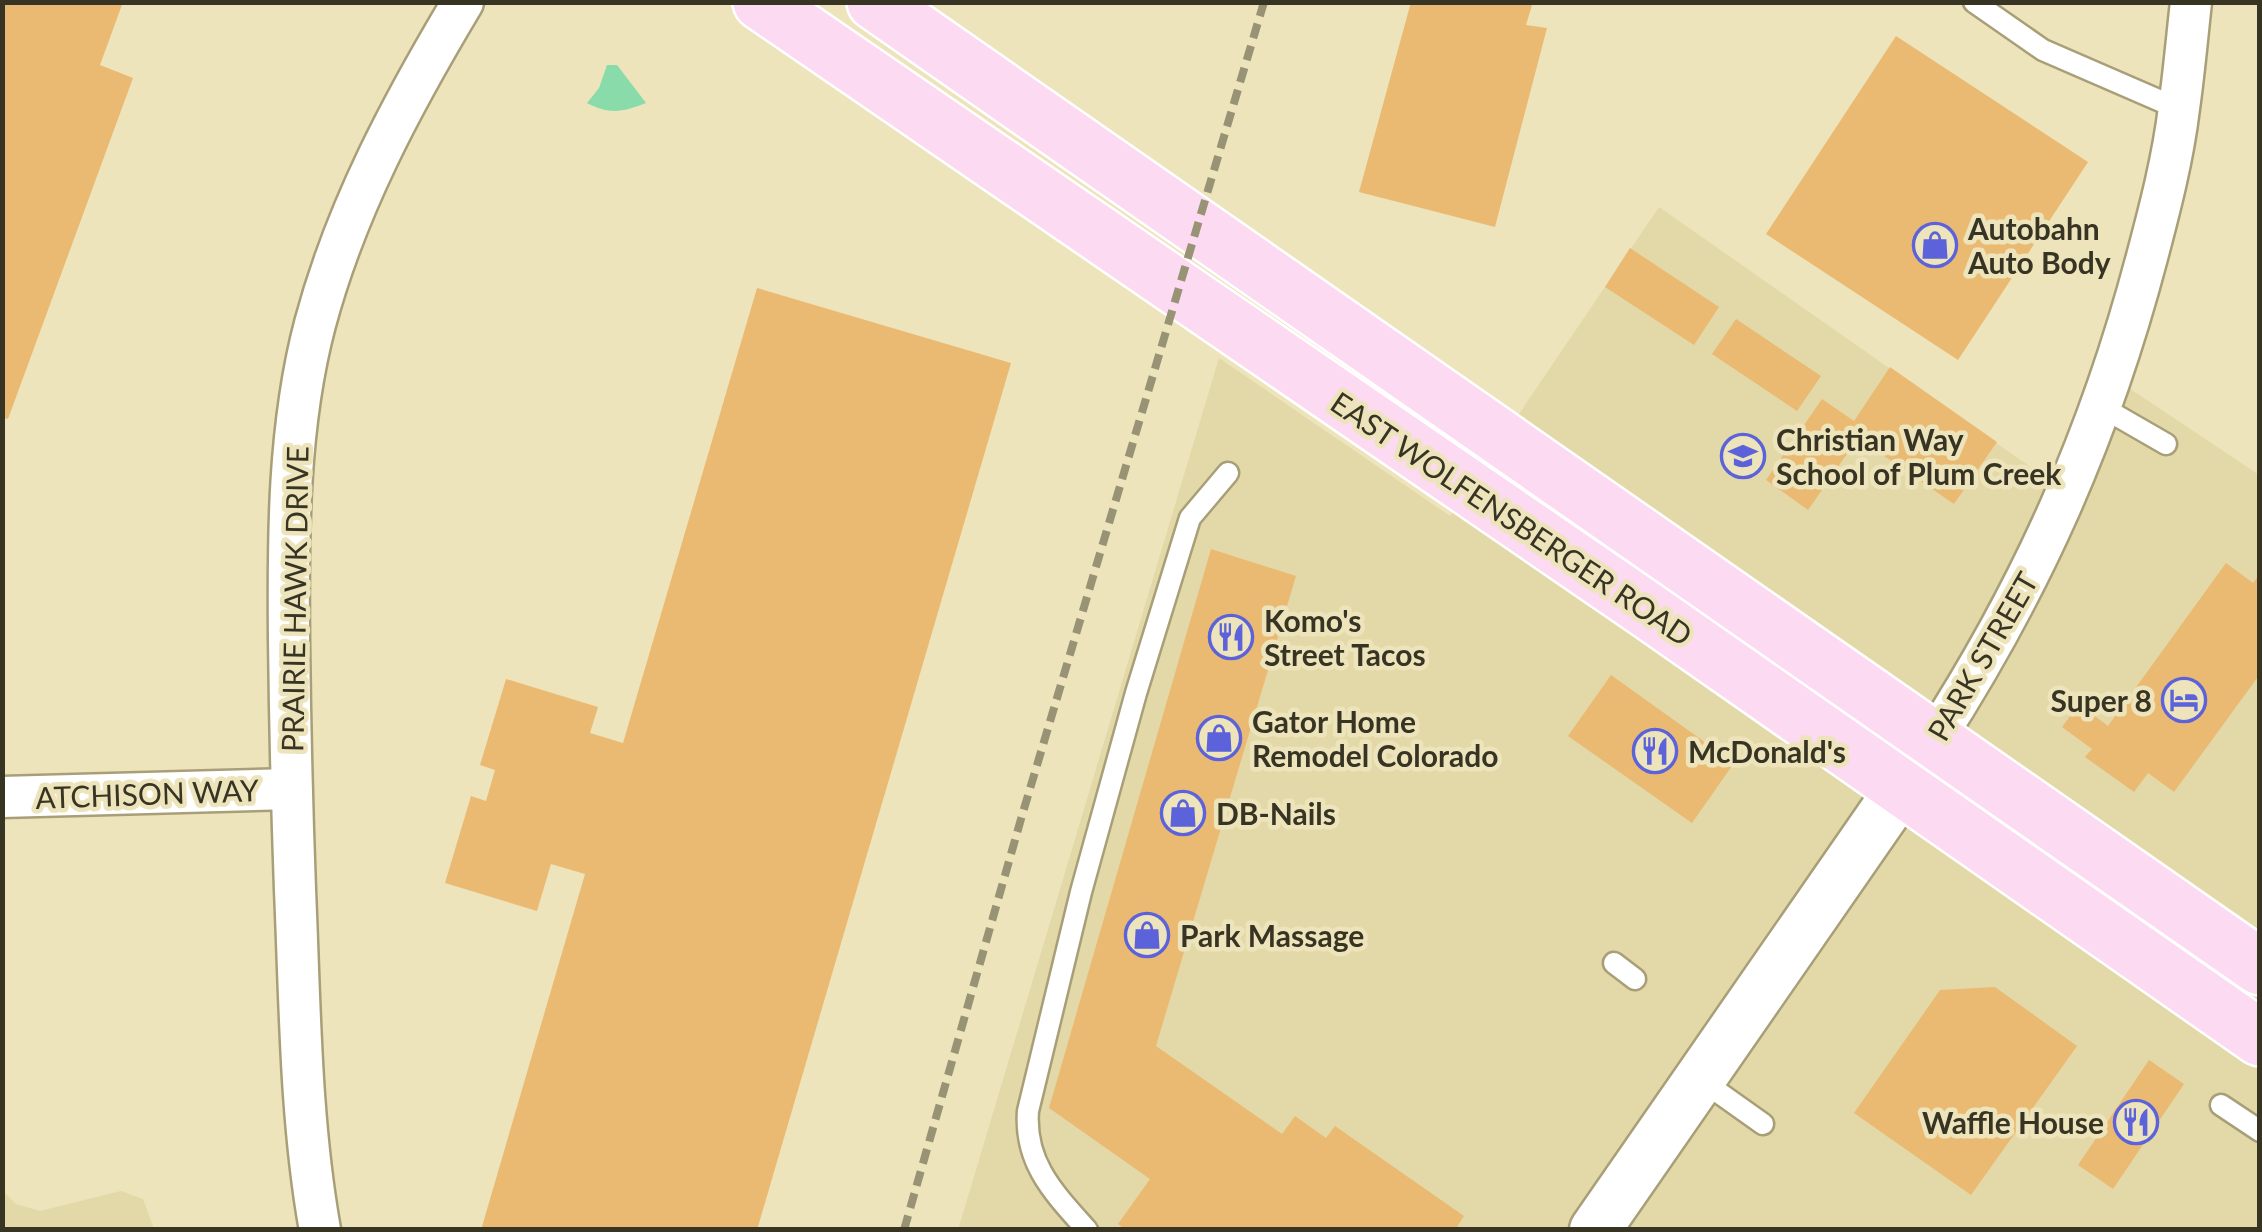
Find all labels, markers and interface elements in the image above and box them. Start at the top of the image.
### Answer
place label: Autobahn Auto Body [1967,210,2111,280]
shop icon: Autobahn Auto Body [1912,222,1958,268]
street label: EAST WOLFENSBERGER ROAD [1325,383,1699,653]
place label: Christian Way School of Plum Creek [1776,421,2062,491]
school or university icon: Christian Way School of Plum Creek [1720,433,1766,479]
street label: PRAIRIE HAWK DRIVE [273,446,315,752]
street label: PARK STREET [1919,565,2045,747]
place label: Komo's Street Tacos [1264,602,1426,672]
restaurant icon: Komo's Street Tacos [1208,614,1254,660]
hotel icon: Super 8 [2161,677,2207,723]
place label: Super 8 [2051,682,2152,718]
place label: Gator Home Remodel Colorado [1252,703,1498,773]
shop icon: Gator Home Remodel Colorado [1196,715,1242,761]
restaurant icon: McDonald's [1632,728,1678,774]
place label: McDonald's [1688,733,1846,769]
street label: ATCHISON WAY [35,771,260,815]
shop icon: DB-Nails [1160,790,1206,836]
place label: DB-Nails [1216,795,1336,831]
shop icon: Park Massage [1124,912,1170,958]
place label: Park Massage [1180,917,1364,953]
restaurant icon: Waffle House [2113,1099,2159,1145]
place label: Waffle House [1922,1104,2104,1140]

